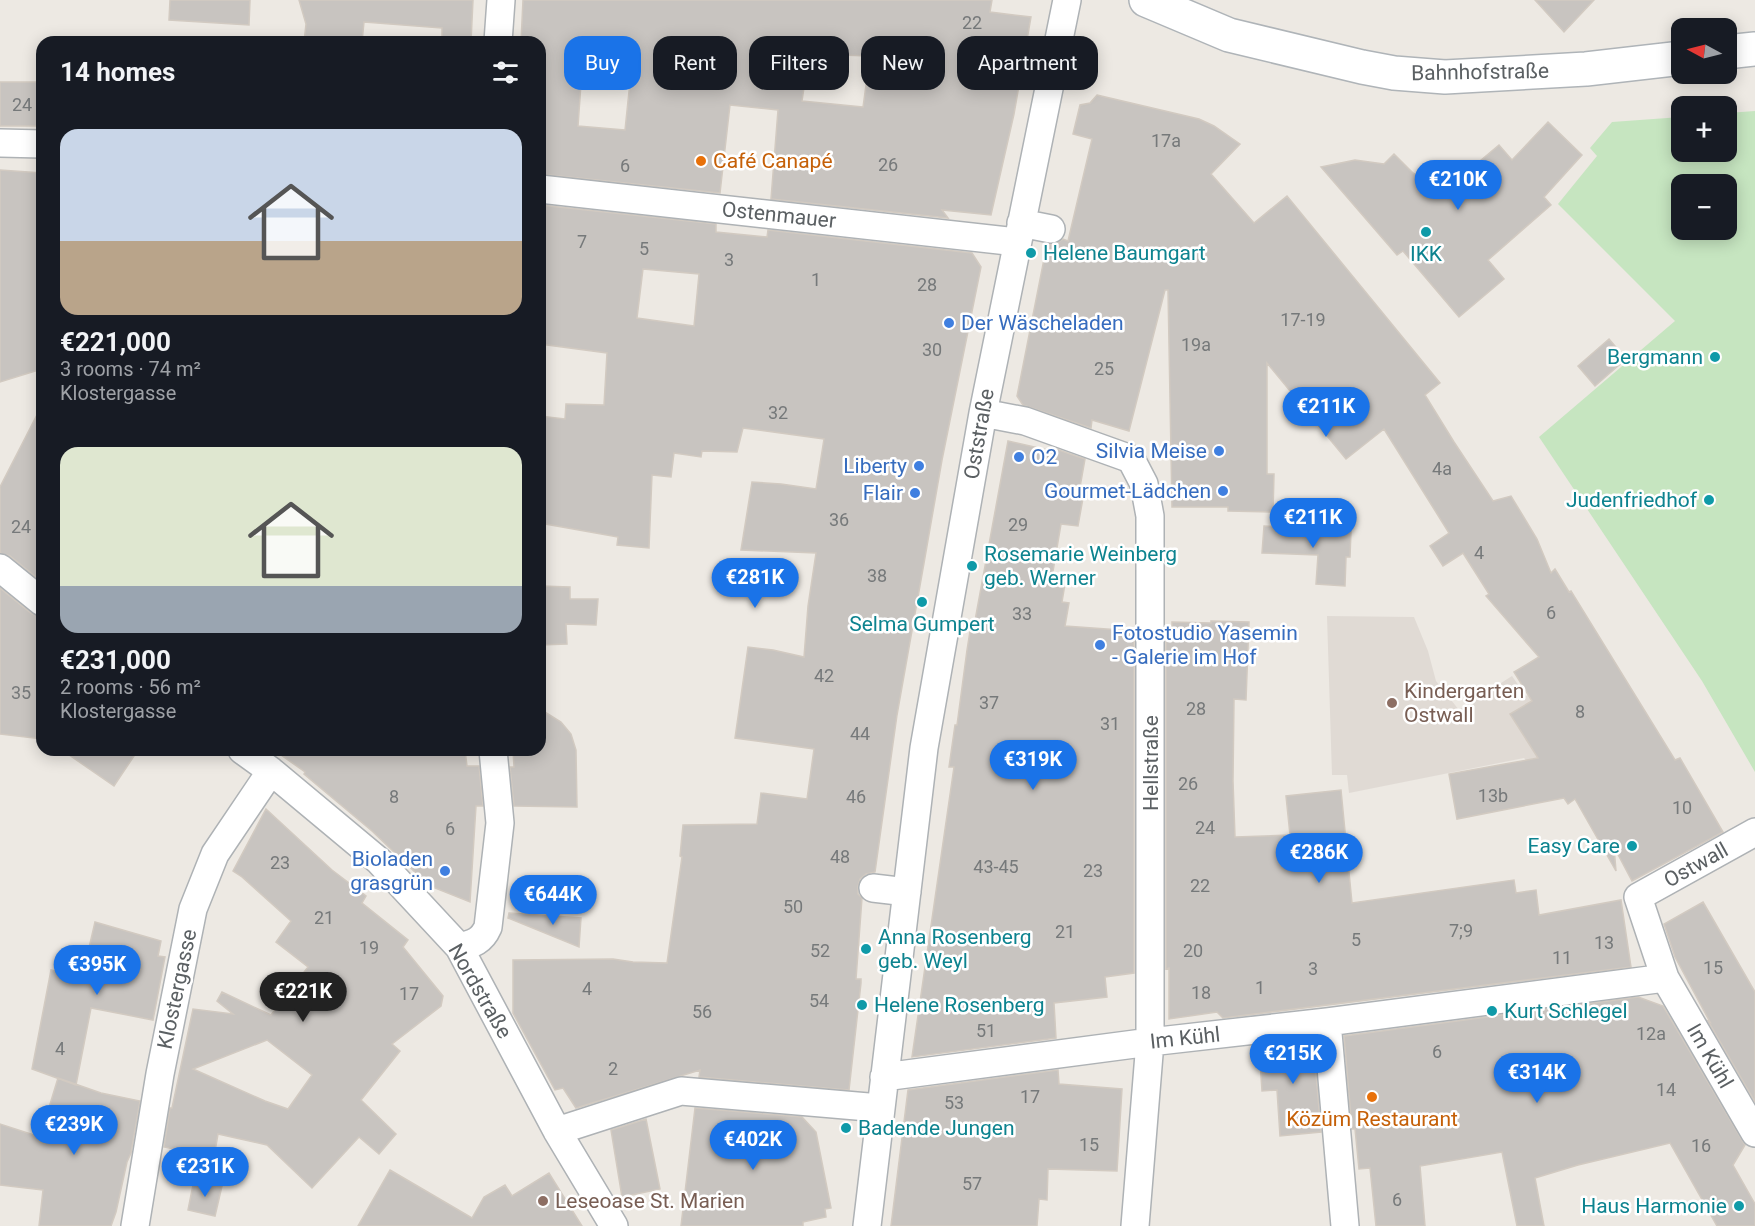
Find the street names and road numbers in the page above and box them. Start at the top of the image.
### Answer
street label: Bahnhofstraße [1411,59,1549,85]
street label: Ostenmauer [721,197,837,233]
street label: Oststraße [959,387,999,481]
street label: Hellstraße [1139,715,1163,811]
street label: Ostwall [1660,838,1732,892]
street label: Klostergasse [153,927,201,1051]
street label: Nordstraße [443,939,517,1043]
street label: Im Kühl [1682,1019,1738,1093]
street label: Im Kühl [1149,1022,1221,1054]

